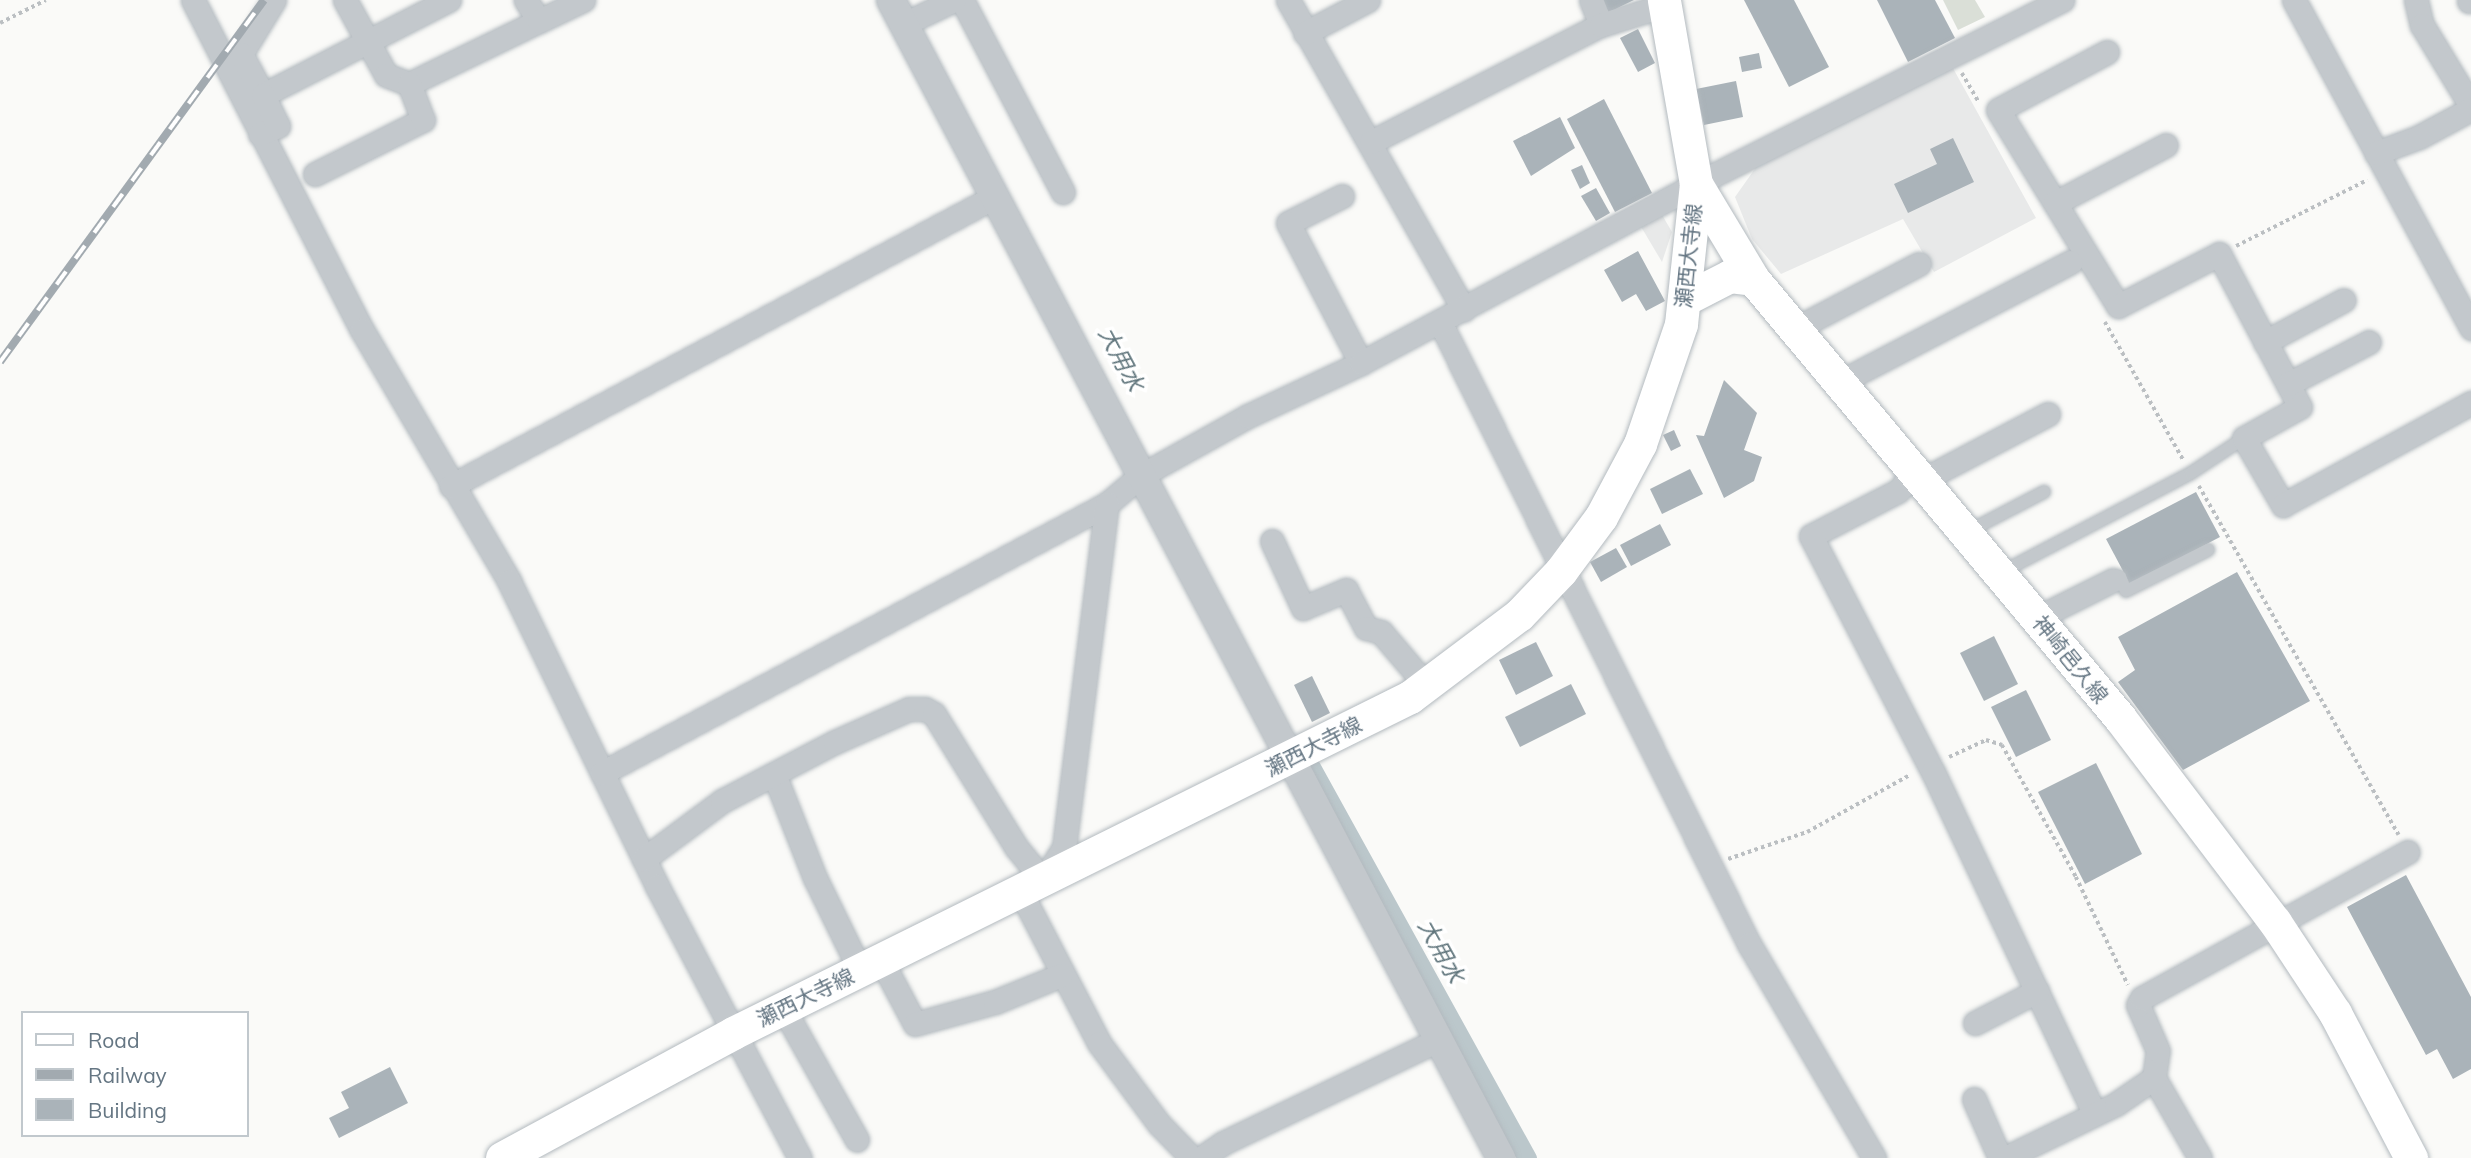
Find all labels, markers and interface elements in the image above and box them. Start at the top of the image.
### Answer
street label: 瀬西大寺線 [1670,202,1706,310]
water label: 大用水 [1093,322,1149,396]
street label: 神崎邑久線 [2028,610,2114,708]
street label: 瀬西大寺線 [1261,711,1365,781]
water label: 大用水 [1412,914,1470,988]
street label: 瀬西大寺線 [752,963,858,1031]
legend [21,1011,248,1137]
text: Road [88,1027,139,1053]
text: Railway [88,1062,167,1088]
text: Building [88,1097,167,1123]

